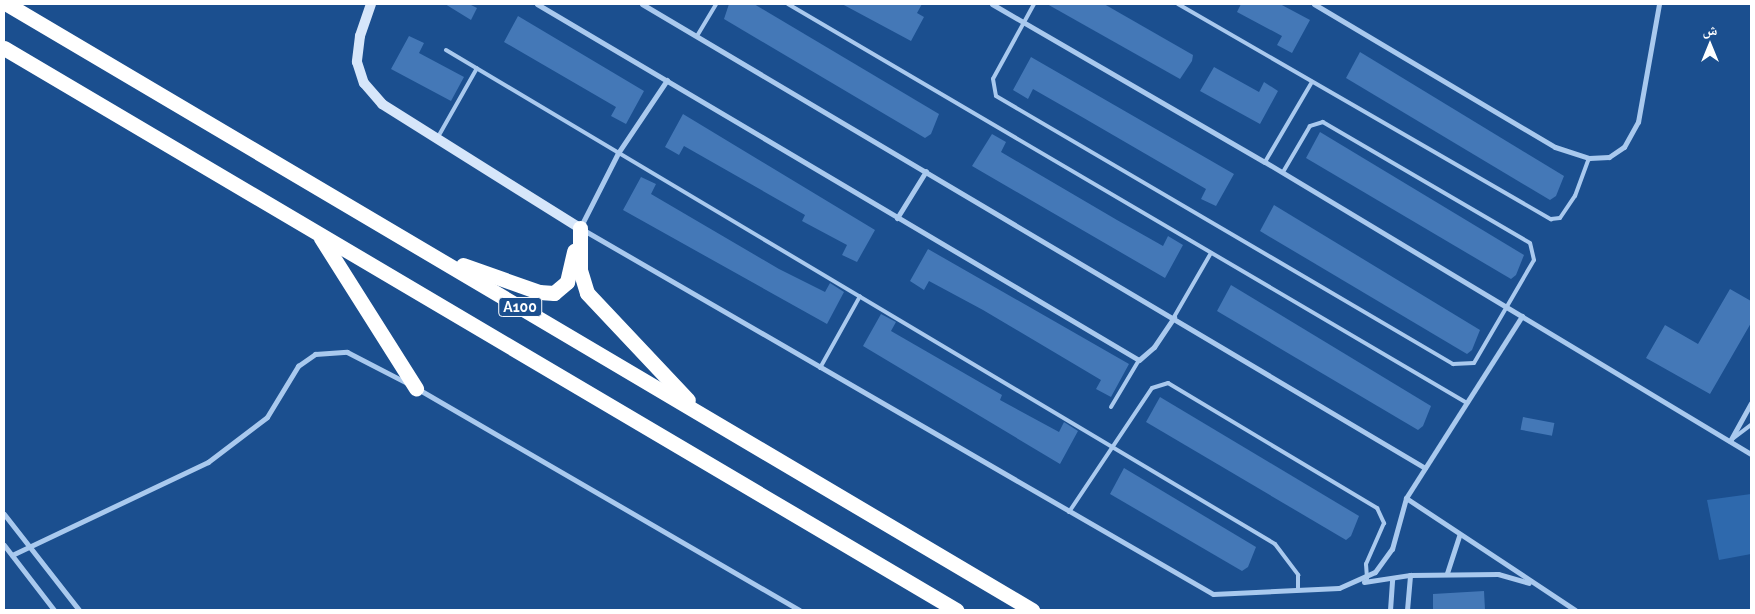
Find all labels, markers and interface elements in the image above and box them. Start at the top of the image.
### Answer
north arrow [1685,20,1735,70]
text: ش [1703,22,1717,38]
road number: A100 [498,296,542,318]

